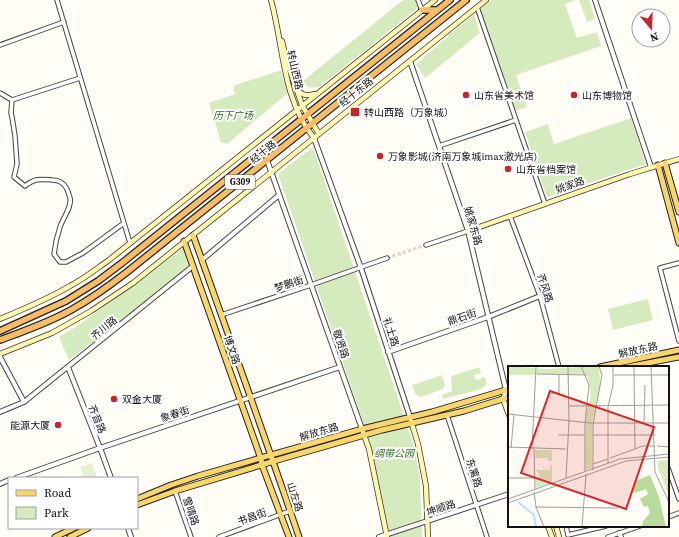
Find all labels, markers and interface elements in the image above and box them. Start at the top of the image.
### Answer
north arrow [631,8,671,48]
text: N [648,29,660,45]
street label: 转山西路 [284,49,306,91]
street label: 经十东路 [336,74,376,110]
place label: 山东省美术馆 [474,89,534,102]
place label: 山东博物馆 [582,89,632,102]
marker: 山东省美术馆 [461,90,471,100]
marker: 山东博物馆 [569,90,579,100]
marker: 转山西路（万象城） [349,106,361,118]
place label: 转山西路（万象城） [364,106,454,119]
park label: 历下广场 [213,109,254,122]
street label: 经十路 [247,138,279,166]
place label: 万象影城(济南万象城imax激光店) [388,150,537,163]
marker: 万象影城(济南万象城imax激光店) [375,151,385,161]
place label: 山东省档案馆 [516,163,576,176]
marker: 山东省档案馆 [503,164,513,174]
street label: 姚家路 [554,174,586,196]
road number: G309 [225,175,255,189]
street label: 姚家东路 [461,205,485,247]
street label: 齐风路 [534,272,556,304]
street label: 梦鹏街 [273,273,305,295]
street label: 鼎石街 [446,306,478,328]
street label: 齐川路 [88,314,120,342]
street label: 礼士路 [380,316,402,348]
street label: 敬贤路 [330,328,352,360]
street label: 博文路 [221,334,243,366]
street label: 解放东路 [617,339,659,361]
inset map [508,366,669,527]
place label: 双金大厦 [122,393,162,406]
marker: 双金大厦 [109,394,119,404]
street label: 齐音路 [85,403,109,435]
street label: 象春街 [159,403,191,425]
place label: 能源大厦 [10,419,50,432]
marker: 能源大厦 [53,420,63,430]
street label: 解放东路 [298,420,340,444]
park label: 绸带公园 [374,447,416,460]
street label: 东篱路 [463,457,485,489]
legend [8,477,138,529]
street label: 山左路 [284,481,306,513]
text: Road [44,485,71,501]
street label: 雪晴路 [180,495,202,527]
street label: 坤顺路 [425,497,457,519]
text: Park [44,505,69,521]
street label: 书昌街 [236,506,268,528]

